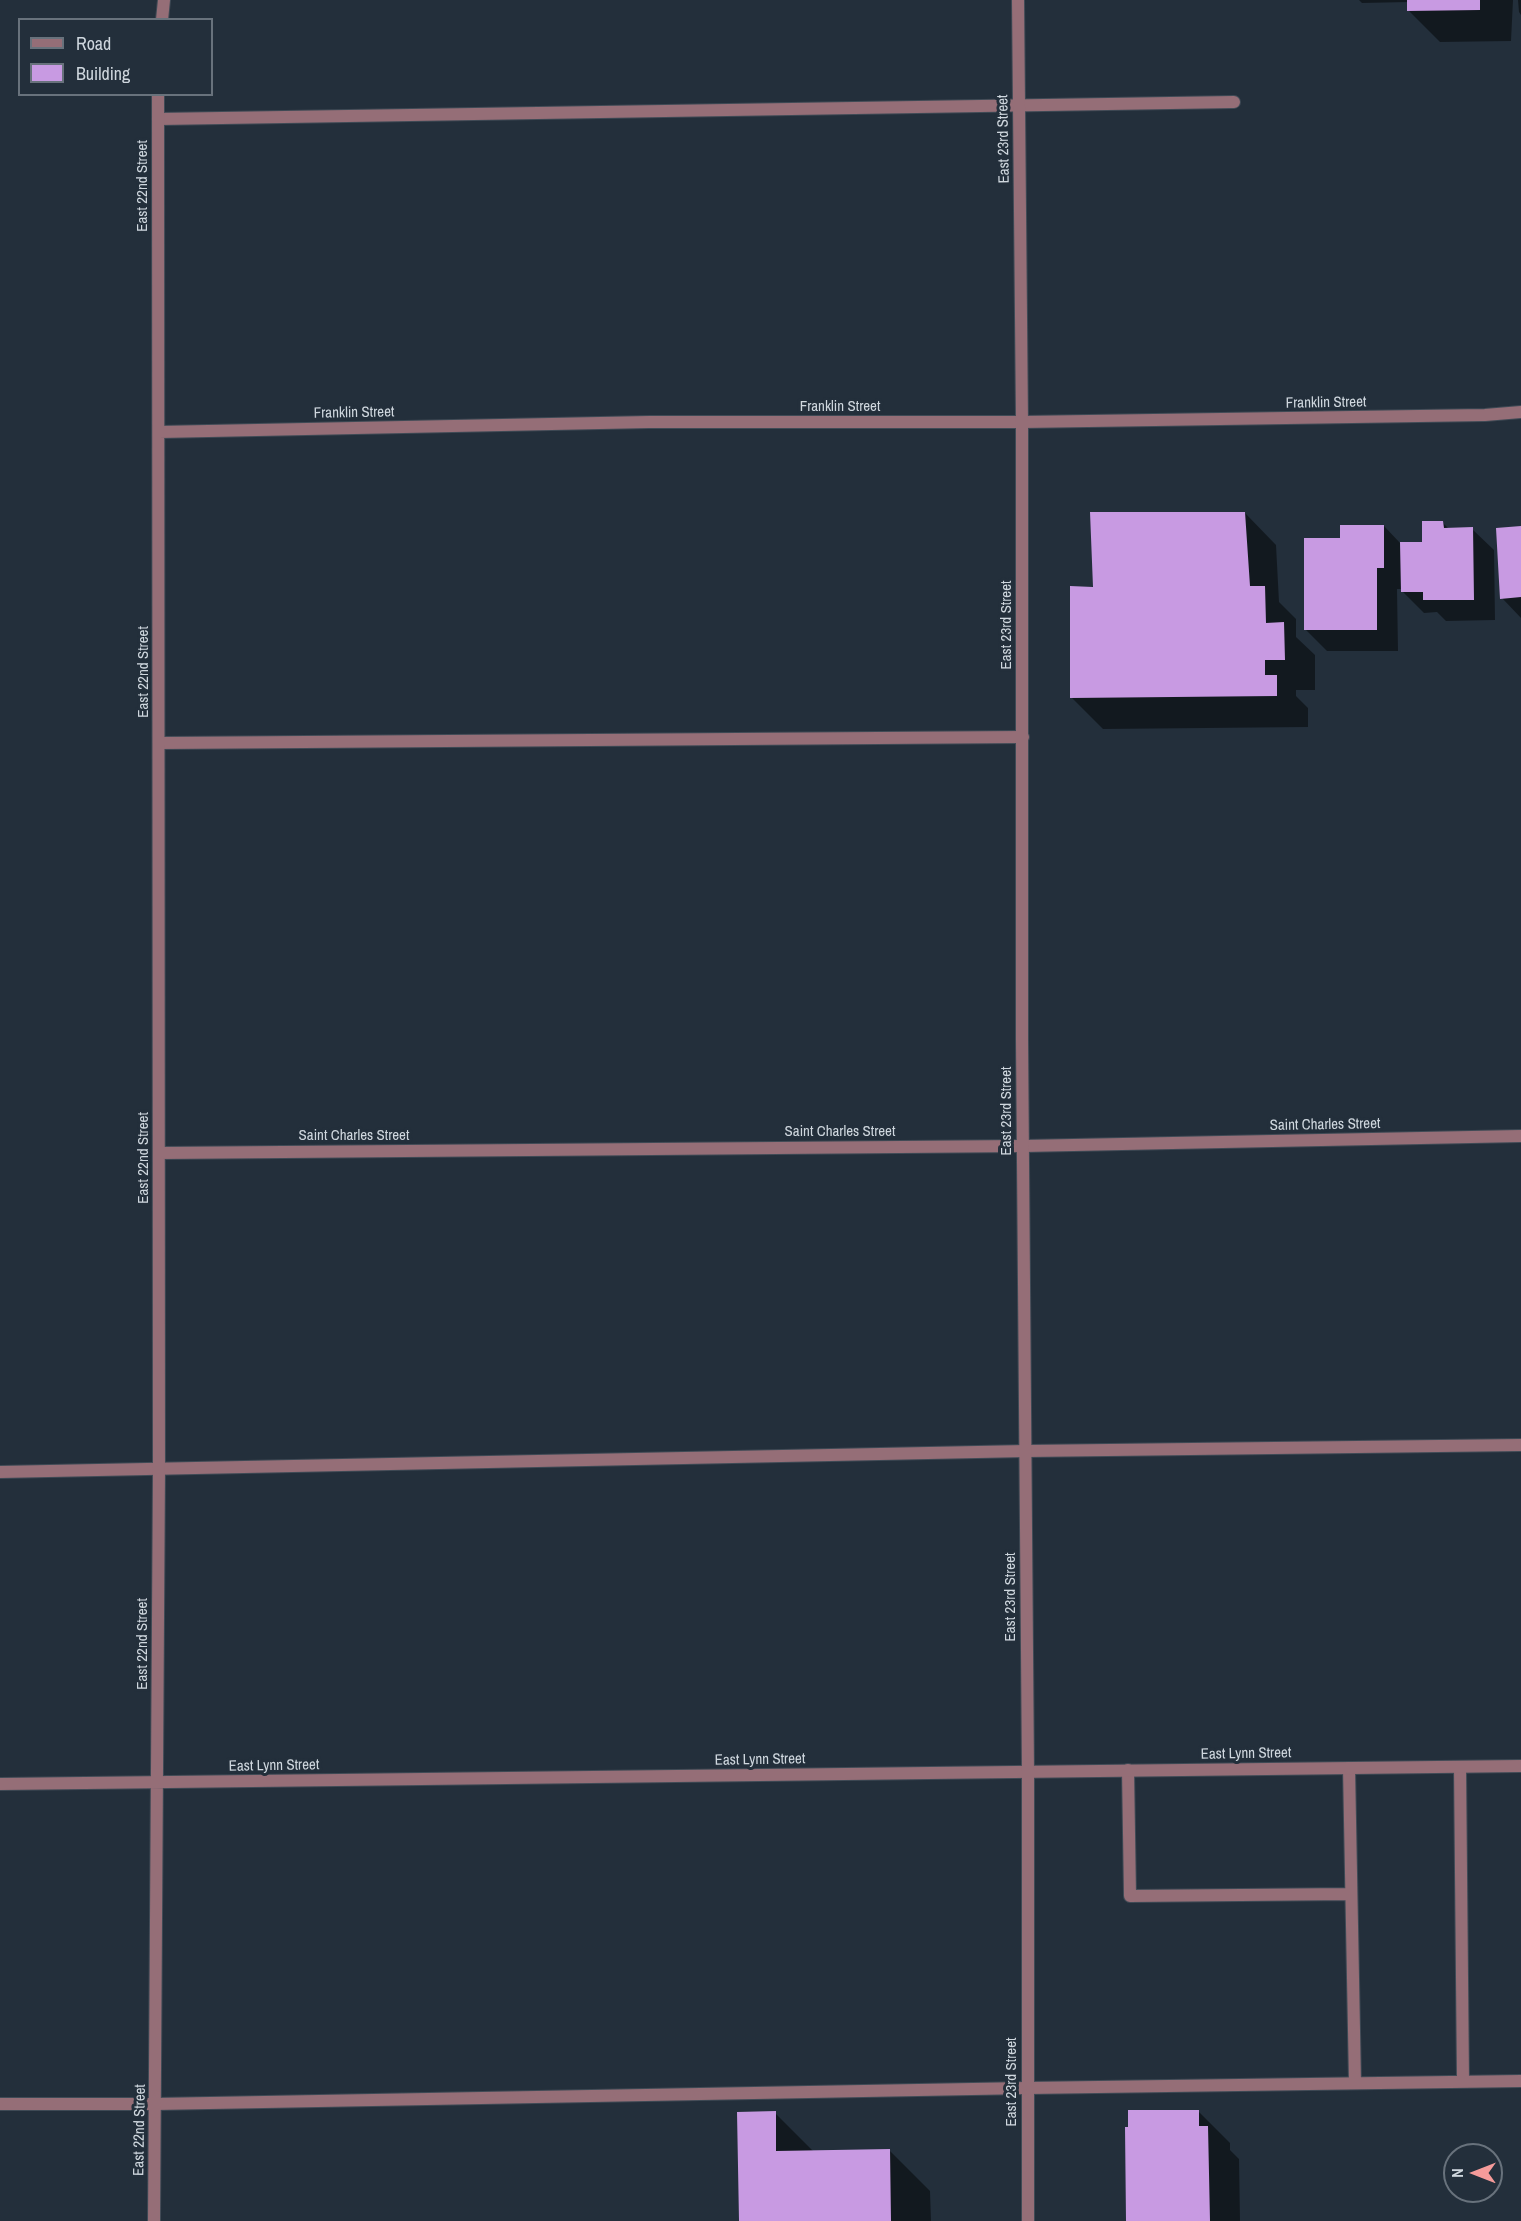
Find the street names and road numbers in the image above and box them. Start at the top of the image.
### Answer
street label: East 23rd Street [994,94,1014,184]
street label: East 22nd Street [134,140,152,232]
street label: Franklin Street [1286,393,1366,413]
street label: Franklin Street [800,398,880,416]
street label: Franklin Street [314,403,394,423]
street label: East 23rd Street [998,581,1016,669]
street label: East 22nd Street [135,626,153,718]
street label: East 23rd Street [998,1067,1016,1155]
street label: East 22nd Street [135,1112,153,1204]
street label: Saint Charles Street [1269,1115,1381,1135]
street label: Saint Charles Street [785,1123,895,1141]
street label: Saint Charles Street [299,1127,409,1145]
street label: East 23rd Street [1002,1553,1020,1641]
street label: East 22nd Street [134,1598,152,1690]
street label: East Lynn Street [1201,1744,1291,1764]
street label: East Lynn Street [715,1750,805,1770]
street label: East Lynn Street [229,1756,319,1776]
street label: East 23rd Street [1003,2038,1021,2126]
street label: East 22nd Street [130,2084,150,2176]

